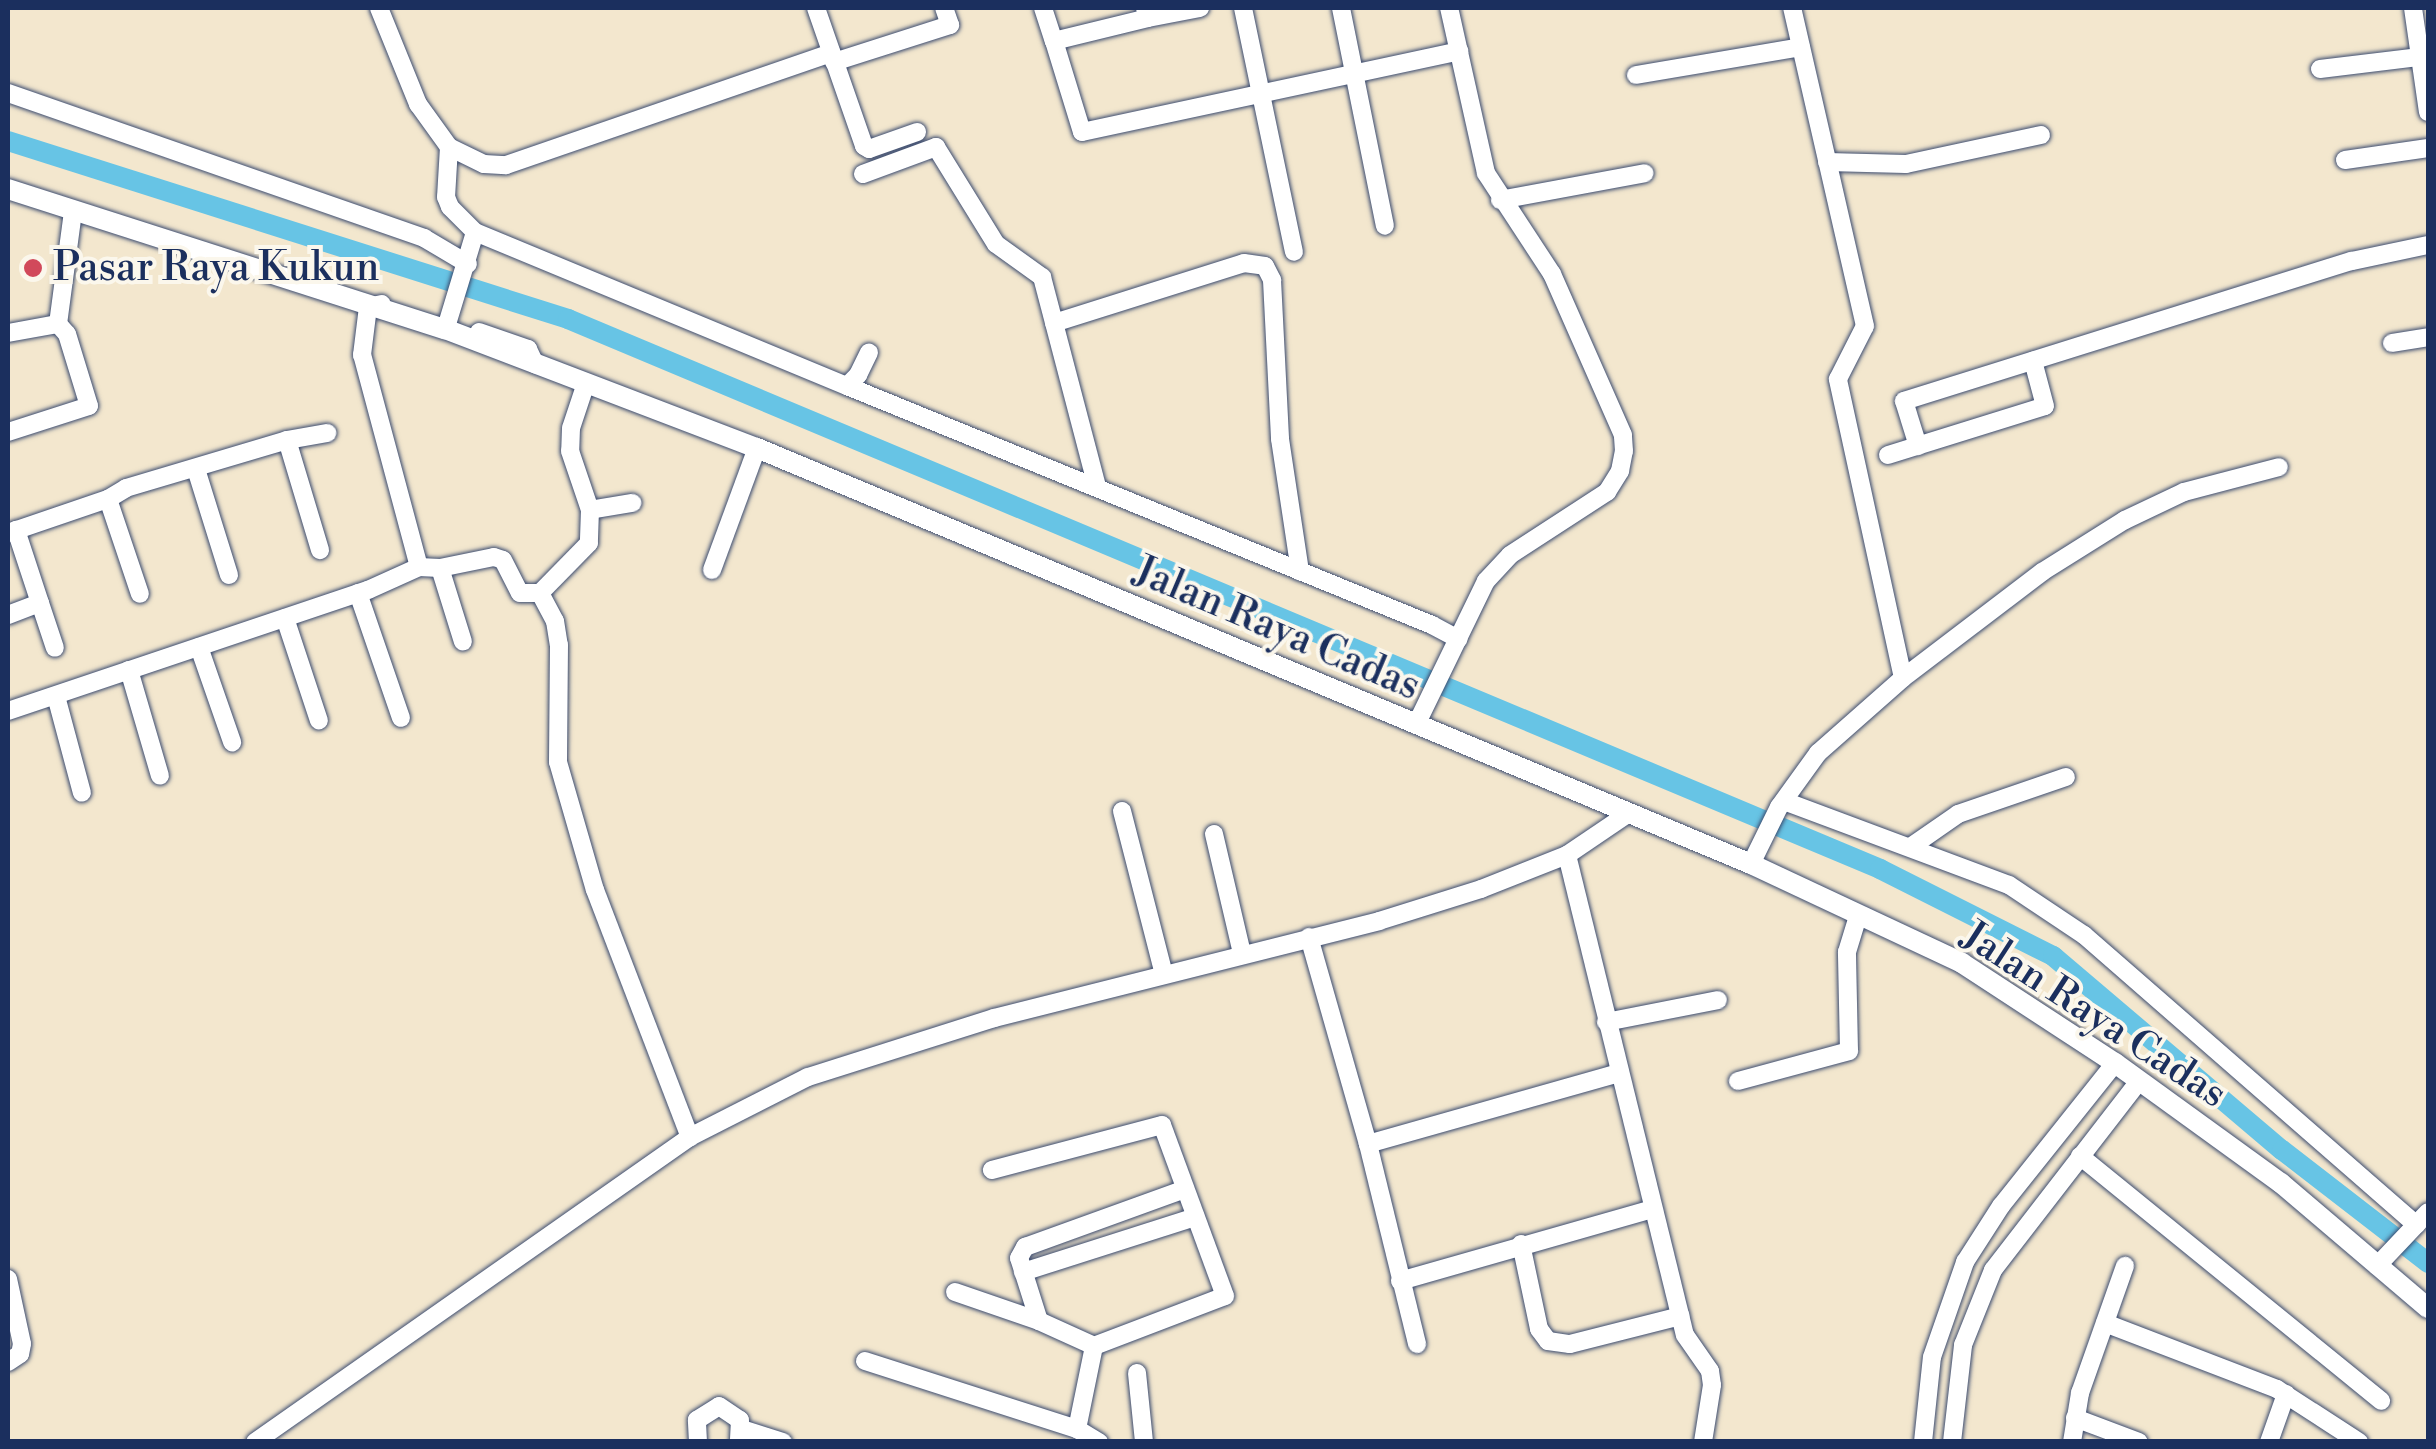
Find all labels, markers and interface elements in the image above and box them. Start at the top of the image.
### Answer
place label: Pasar Raya Kukun [53,244,379,292]
marker: Pasar Raya Kukun [22,257,44,279]
street label: Jalan Raya Cadas [1127,547,1427,711]
street label: Jalan Raya Cadas [1953,912,2235,1118]

